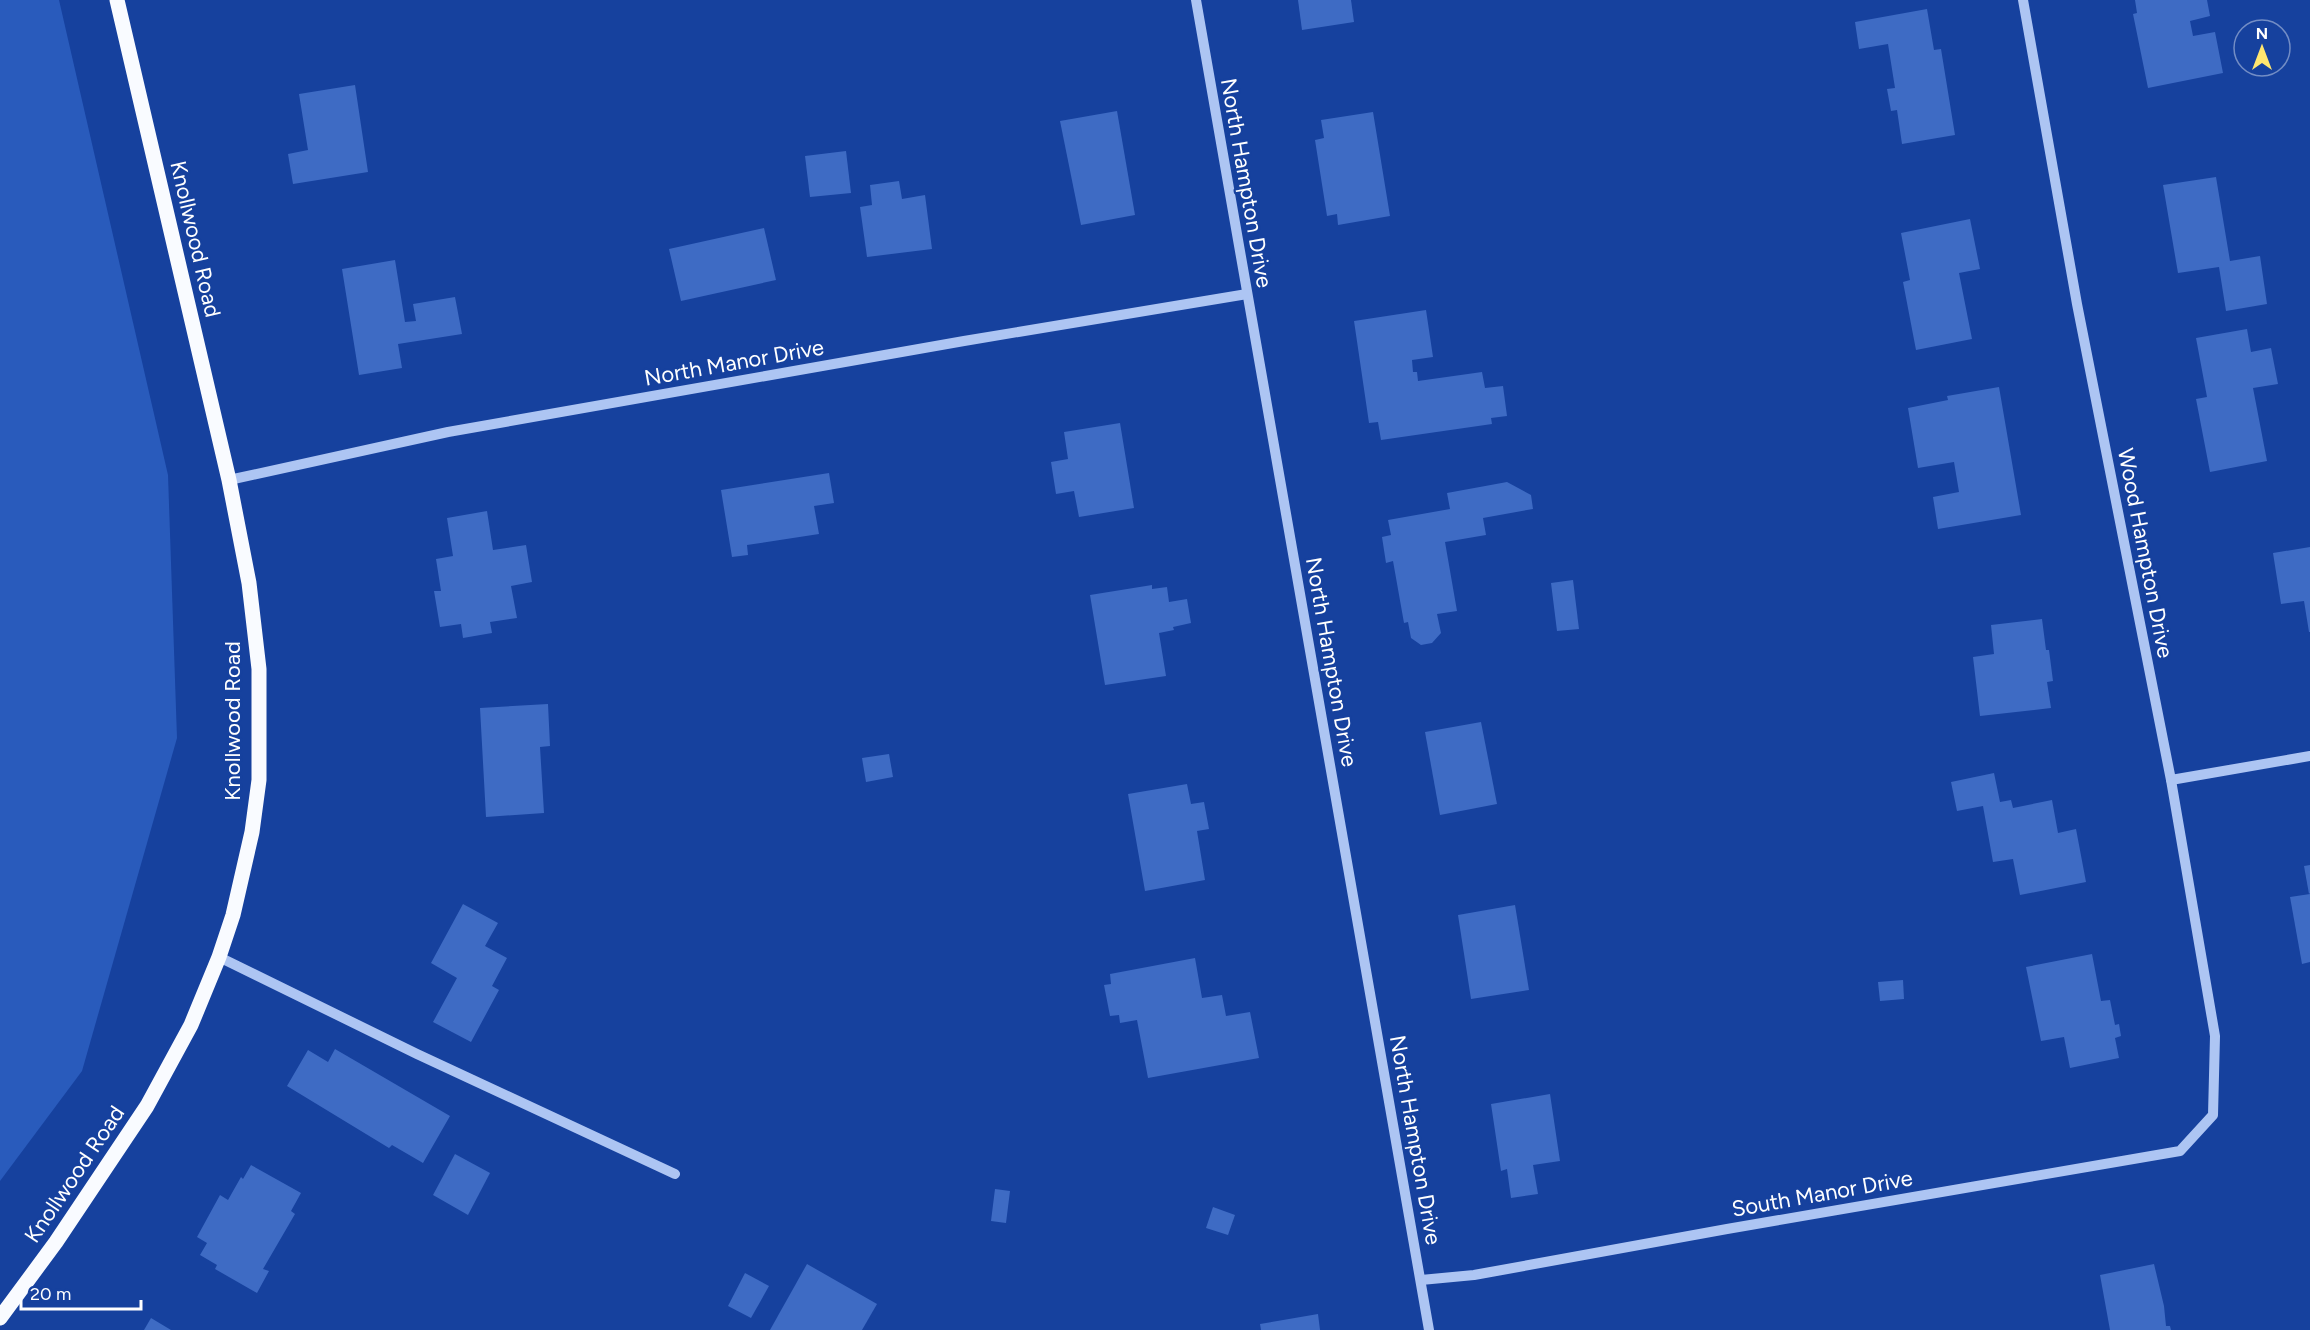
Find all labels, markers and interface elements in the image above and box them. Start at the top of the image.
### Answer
north arrow [2232,18,2292,78]
text: N [2256,24,2268,43]
street label: North Hampton Drive [1215,76,1278,290]
street label: Knollwood Road [164,158,227,320]
street label: North Manor Drive [642,333,826,392]
street label: Wood Hampton Drive [2112,446,2179,660]
street label: North Hampton Drive [1300,555,1363,769]
street label: Knollwood Road [219,641,246,801]
street label: North Hampton Drive [1384,1033,1447,1247]
street label: Knollwood Road [19,1101,130,1248]
street label: South Manor Drive [1730,1164,1915,1223]
scale bar [21,1273,141,1311]
text: 20 m [30,1283,71,1305]

